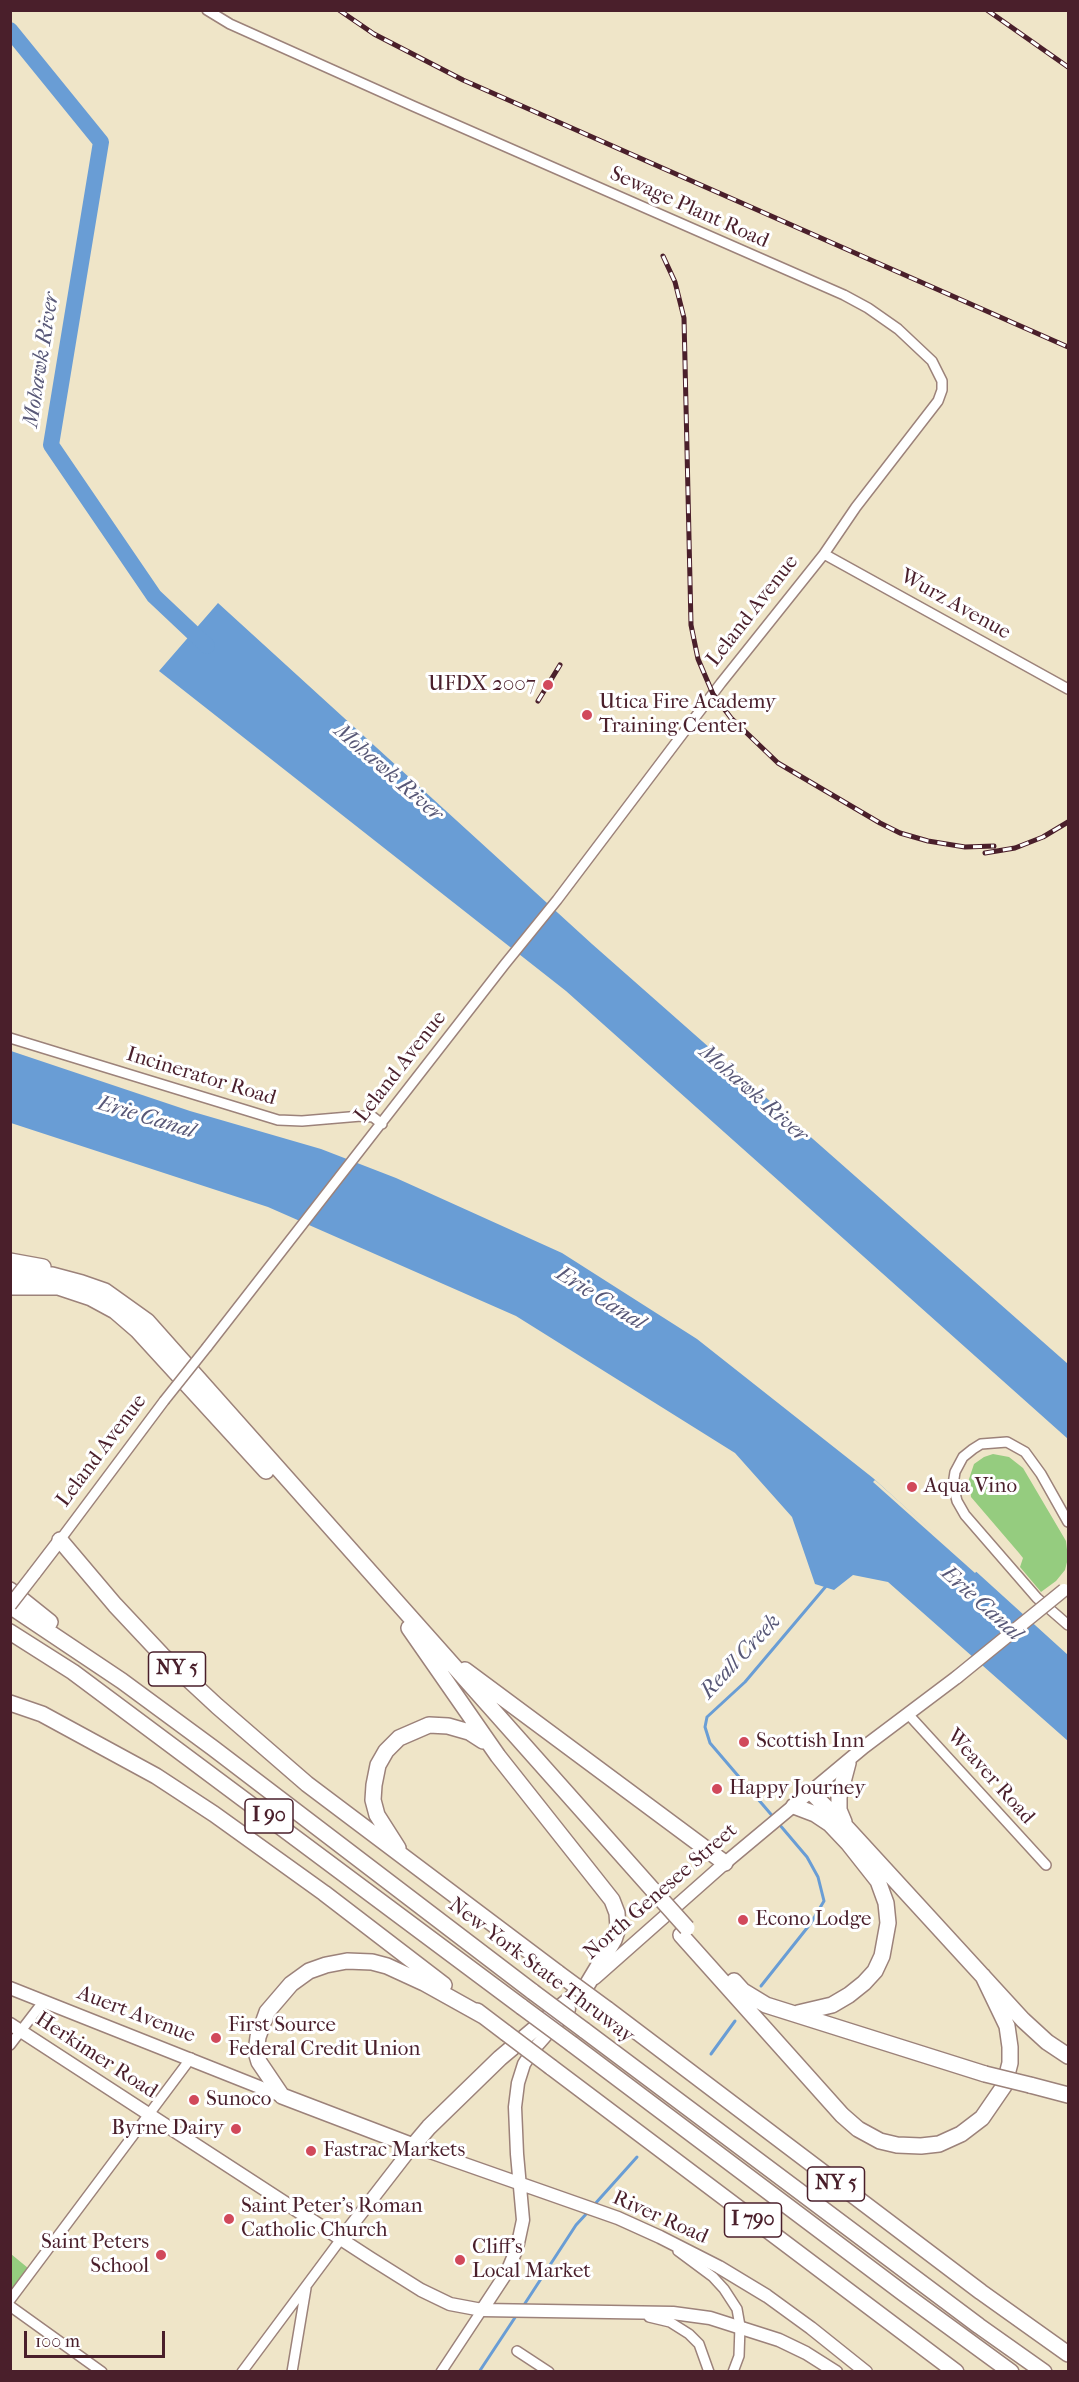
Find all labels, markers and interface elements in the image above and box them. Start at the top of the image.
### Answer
street label: Sewage Plant Road [606,162,772,254]
water label: Mohawk River [18,291,66,429]
street label: Leland Avenue [702,550,804,672]
street label: Wurz Avenue [895,564,1015,646]
place label: UFDX 2007 [428,672,536,698]
marker: UFDX 2007 [541,678,555,692]
place label: Utica Fire Academy Training Center [599,690,776,740]
marker: Utica Fire Academy Training Center [580,708,594,722]
water label: Mohawk River [328,718,448,828]
street label: Leland Avenue [350,1006,452,1128]
water label: Mohawk River [693,1039,813,1149]
street label: Incinerator Road [123,1042,279,1112]
water label: Erie Canal [94,1091,198,1145]
water label: Erie Canal [551,1261,649,1337]
street label: Leland Avenue [51,1390,153,1512]
place label: Aqua Vino [924,1474,1017,1500]
marker: Aqua Vino [905,1480,919,1494]
water label: Erie Canal [935,1561,1027,1647]
water label: Reall Creek [695,1609,787,1705]
road number: NY 5 [148,1652,206,1686]
street label: Weaver Road [941,1724,1039,1830]
place label: Scottish Inn [756,1729,864,1755]
marker: Scottish Inn [737,1735,751,1749]
place label: Happy Journey [729,1776,865,1802]
marker: Happy Journey [710,1782,724,1796]
road number: I 90 [245,1799,293,1833]
street label: North Genesee Street [579,1819,743,1965]
street label: New York State Thruway [443,1893,639,2049]
place label: Econo Lodge [755,1907,871,1933]
marker: Econo Lodge [736,1913,750,1927]
street label: Auert Avenue [73,1981,199,2049]
street label: Herkimer Road [30,2007,162,2105]
place label: First Source Federal Credit Union [228,2013,420,2063]
marker: First Source Federal Credit Union [209,2031,223,2045]
place label: Sunoco [206,2087,271,2113]
marker: Sunoco [187,2093,201,2107]
place label: Byrne Dairy [111,2116,224,2142]
marker: Byrne Dairy [229,2122,243,2136]
place label: Fastrac Markets [323,2138,465,2164]
marker: Fastrac Markets [304,2144,318,2158]
road number: NY 5 [808,2167,864,2201]
street label: River Road [608,2186,712,2250]
place label: Saint Peter's Roman Catholic Church [241,2194,423,2244]
road number: I 790 [724,2203,782,2237]
marker: Saint Peter's Roman Catholic Church [222,2212,236,2226]
place label: Saint Peters School [41,2230,149,2280]
place label: Cliff’s Local Market [472,2235,591,2285]
marker: Saint Peters School [154,2248,168,2262]
marker: Cliff’s Local Market [453,2253,467,2267]
scale bar [27,2319,168,2357]
text: 100 m [35,2331,80,2352]

